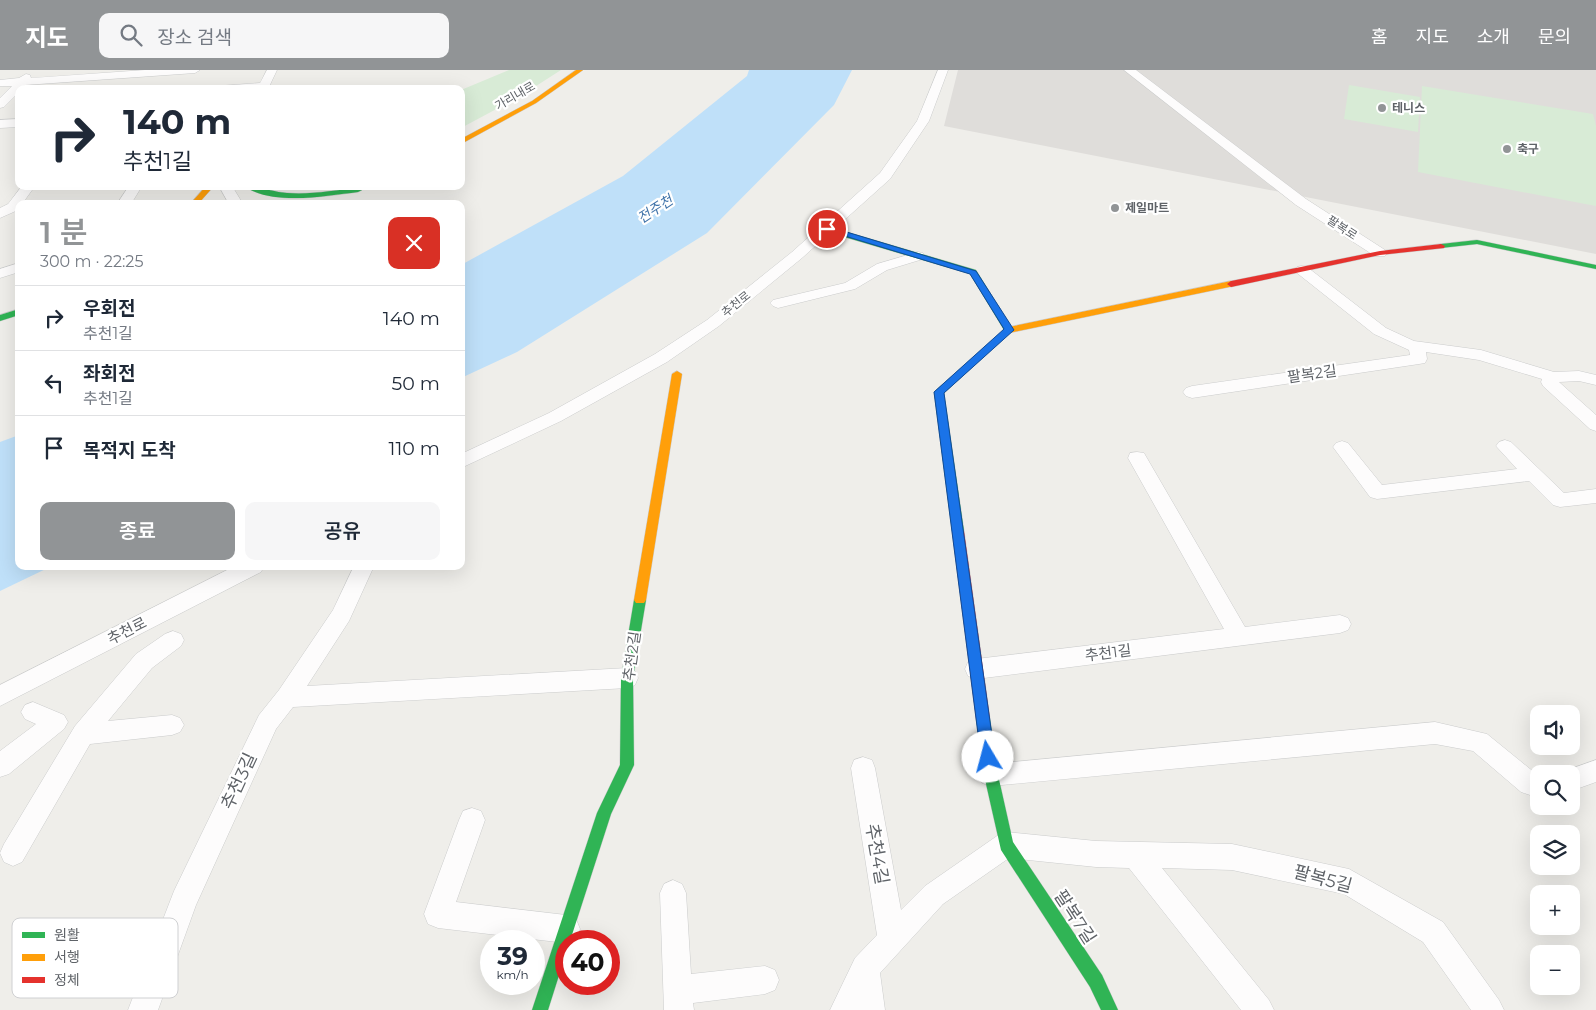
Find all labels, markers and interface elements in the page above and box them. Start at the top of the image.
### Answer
search box [99,13,449,58]
icon: search [117,21,145,49]
text: 지도 [25,23,69,52]
text: 장소 검색 [157,26,232,49]
text: 홈 [1371,26,1388,48]
text: 지도 [1416,26,1449,48]
text: 소개 [1477,26,1510,48]
text: 문의 [1538,26,1571,48]
street label: 가리내로 [492,78,538,113]
text: 140 m [123,100,231,143]
place label: 테니스 [1392,100,1425,115]
marker: 테니스 [1376,102,1388,114]
icon: right [40,105,105,170]
place label: 축구 [1517,141,1539,156]
marker: 축구 [1501,143,1513,155]
text: 추천1길 [123,148,192,175]
water label: 전주천 [634,190,677,227]
place label: 제일마트 [1125,200,1169,215]
marker: 제일마트 [1109,202,1121,214]
pin [806,208,848,250]
street label: 팔복로 [1324,212,1360,243]
text: 1 분 [40,214,87,251]
icon: arrive [813,215,841,243]
button: close [388,217,440,269]
text: 300 m · 22:25 [40,252,144,271]
street label: 추천로 [718,287,753,320]
text: 우회전 [83,297,135,320]
icon: right [40,304,68,332]
text: 140 m [383,307,440,330]
text: 추천1길 [83,324,133,343]
street label: 팔복2길 [1286,361,1338,386]
text: 좌회전 [83,362,135,385]
icon: left [40,369,68,397]
text: 50 m [392,372,440,395]
text: 추천1길 [83,389,133,408]
icon: arrive [40,434,68,462]
text: 110 m [389,437,440,460]
text: 목적지 도착 [83,439,176,462]
button: 종료 [40,502,235,560]
button: 공유 [245,502,440,560]
street label: 추천로 [104,613,150,648]
street label: 추천2길 [619,630,644,682]
street label: 추천1길 [1084,640,1132,665]
map controls [1530,705,1580,995]
button: sound [1530,705,1580,755]
position arrow [961,730,1013,782]
street label: 추천3길 [216,749,262,813]
button: search [1530,765,1580,815]
street label: 추천4길 [861,822,893,886]
button: layers [1530,825,1580,875]
street label: 팔복5길 [1291,861,1355,897]
button: + [1530,885,1580,935]
street label: 팔복7길 [1049,886,1101,948]
legend [12,918,178,998]
text: 원활 [54,926,80,944]
speed limit sign: 40 [555,930,620,995]
text: 39 [497,941,528,971]
button: − [1530,945,1580,995]
text: 서행 [54,948,80,966]
text: km/h [496,967,529,982]
text: 정체 [54,971,80,989]

